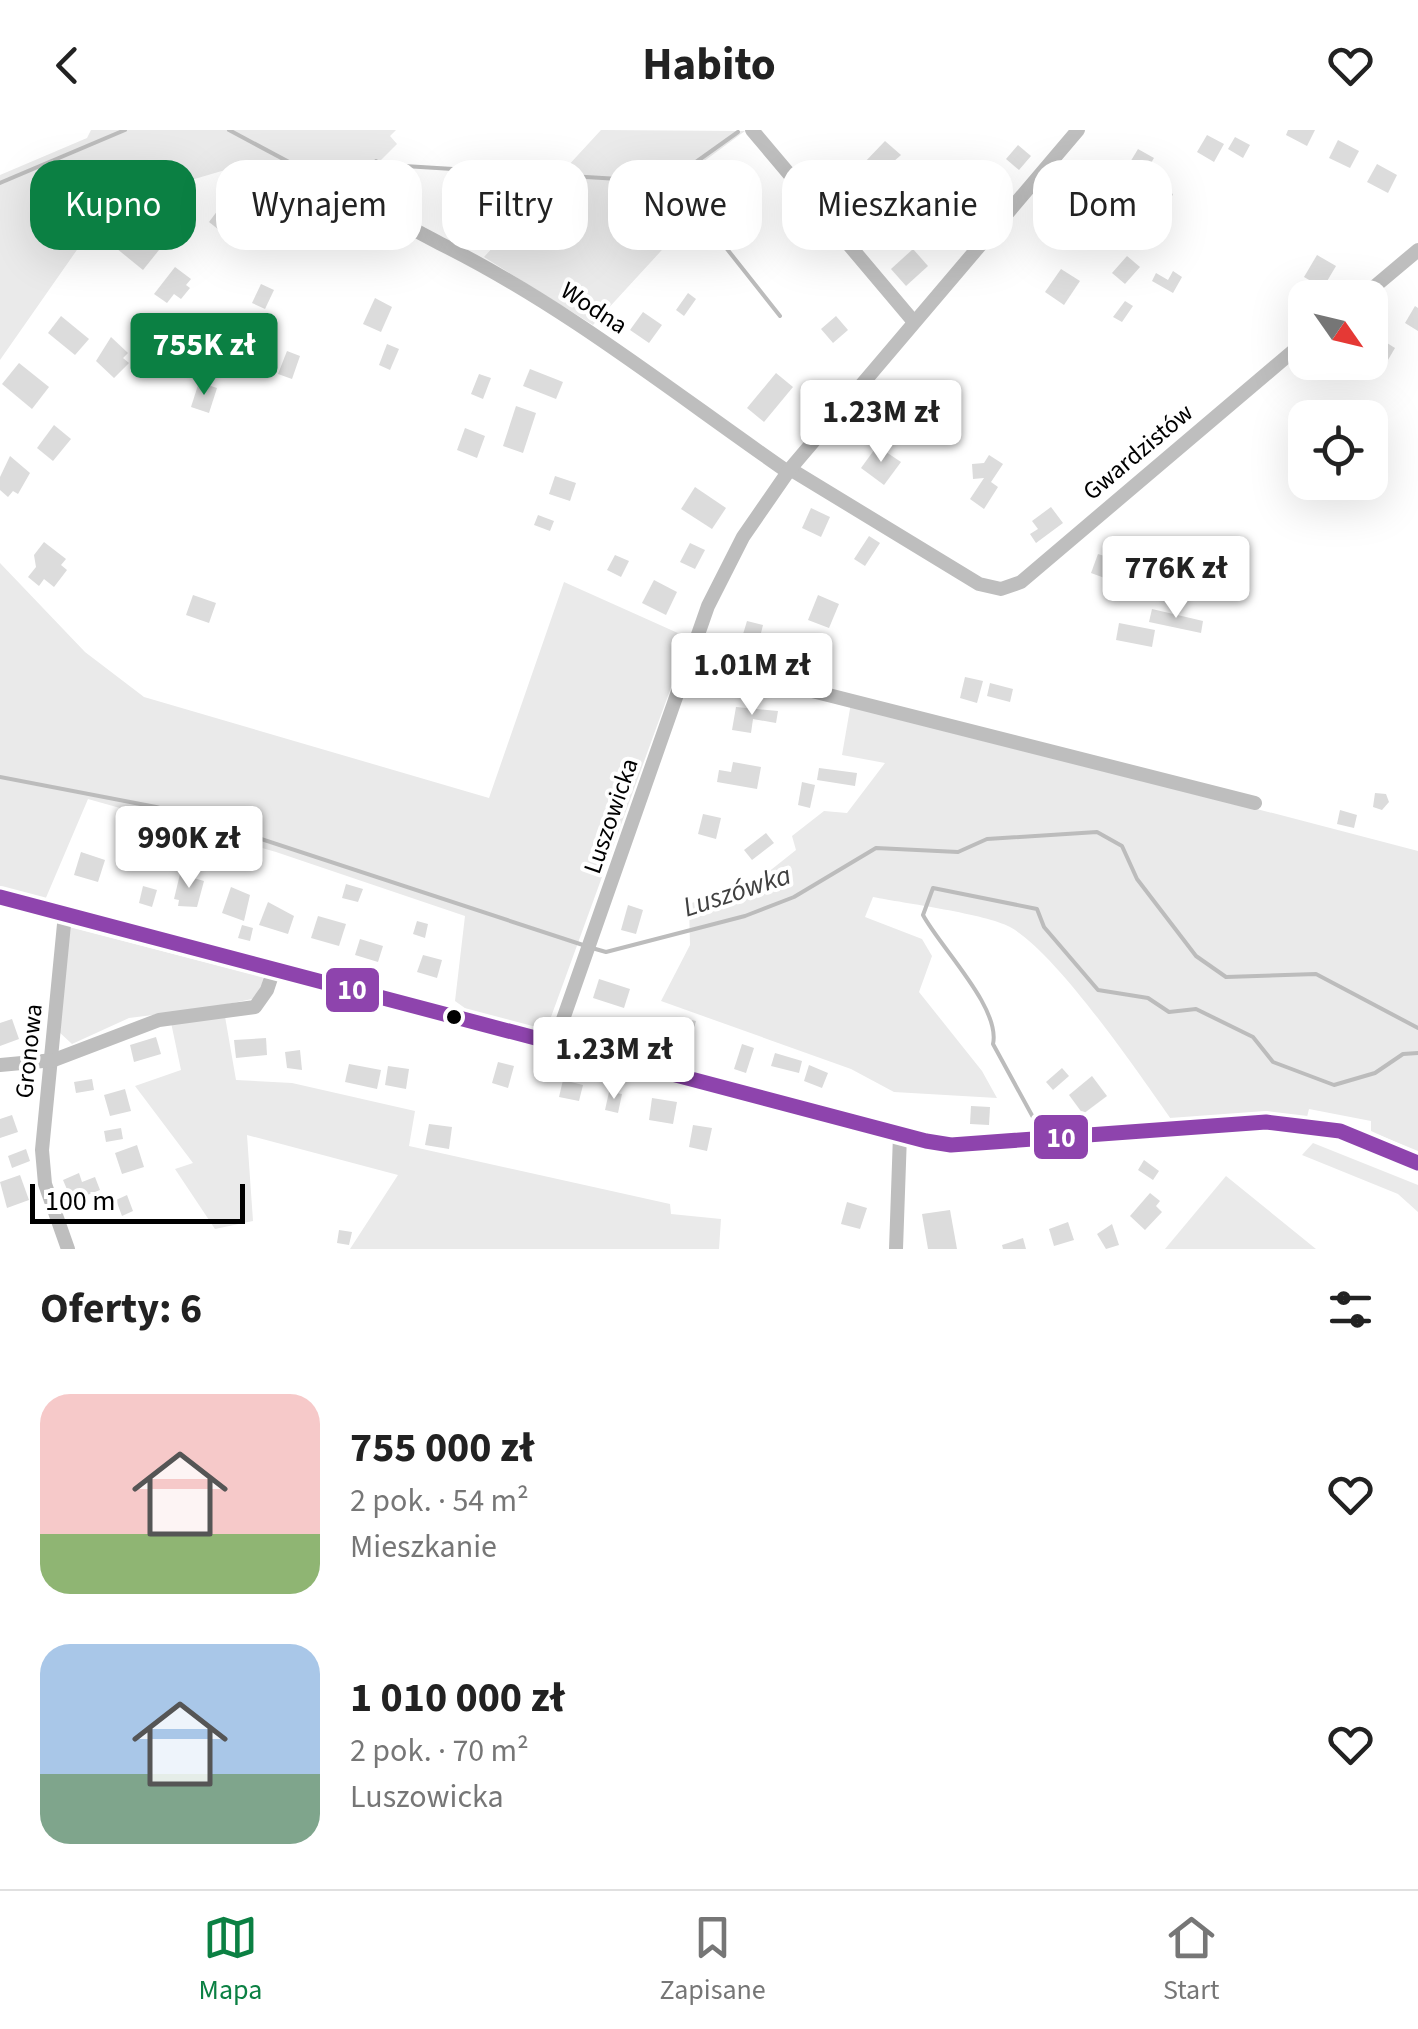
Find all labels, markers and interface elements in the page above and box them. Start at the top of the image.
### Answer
text: Habito [642,33,776,97]
icon: back [40,38,95,93]
icon: heart [1323,38,1378,93]
chip: Kupno [30,160,196,250]
chip: Wynajem [216,160,422,250]
chip: Filtry [442,160,588,250]
chip: Nowe [608,160,762,250]
chip: Mieszkanie [782,160,1013,250]
chip: Dom [1033,160,1172,250]
street label: Wodna [553,273,635,343]
north arrow [1288,280,1388,380]
map controls [1288,280,1388,500]
pin: 755K zł [112,313,296,398]
text: 755K zł [153,322,255,368]
pin: 1.23M zł [778,380,984,465]
text: 1.23M zł [822,389,940,435]
street label: Gwardzistów [1075,395,1201,509]
button: locate [1288,400,1388,500]
pin: 776K zł [1084,536,1268,621]
text: 776K zł [1125,545,1227,591]
pin: 1.01M zł [649,633,855,718]
text: 1.01M zł [693,642,811,688]
street label: Luszowicka [574,753,648,879]
pin: 990K zł [97,806,281,891]
text: 990K zł [138,815,240,861]
water label: Luszówka [678,855,796,927]
line badge: 10 [324,966,381,1014]
text: 10 [337,970,367,1010]
street label: Gronowa [6,1002,52,1100]
unlabelled marker [444,1007,464,1027]
pin: 1.23M zł [511,1017,717,1102]
text: 1.23M zł [555,1026,673,1072]
line badge: 10 [1032,1113,1090,1161]
text: 10 [1046,1118,1076,1158]
scale bar [30,1179,245,1224]
text: 100 m [45,1181,116,1221]
text: Oferty: 6 [40,1279,202,1339]
icon: filters [1323,1282,1378,1337]
text: 755 000 zł [350,1418,534,1478]
icon: home [120,1434,240,1554]
icon: heart [1323,1467,1378,1522]
text: 2 pok. · 54 m² [350,1478,529,1524]
text: Mieszkanie [350,1524,497,1570]
text: 1 010 000 zł [350,1668,565,1728]
icon: home [120,1684,240,1804]
icon: heart [1323,1717,1378,1772]
text: 2 pok. · 70 m² [350,1728,529,1774]
text: Luszowicka [350,1774,504,1820]
tab: Mapa [199,1910,262,2010]
tab: Zapisane [660,1910,766,2010]
tab: Start [1163,1910,1219,2010]

